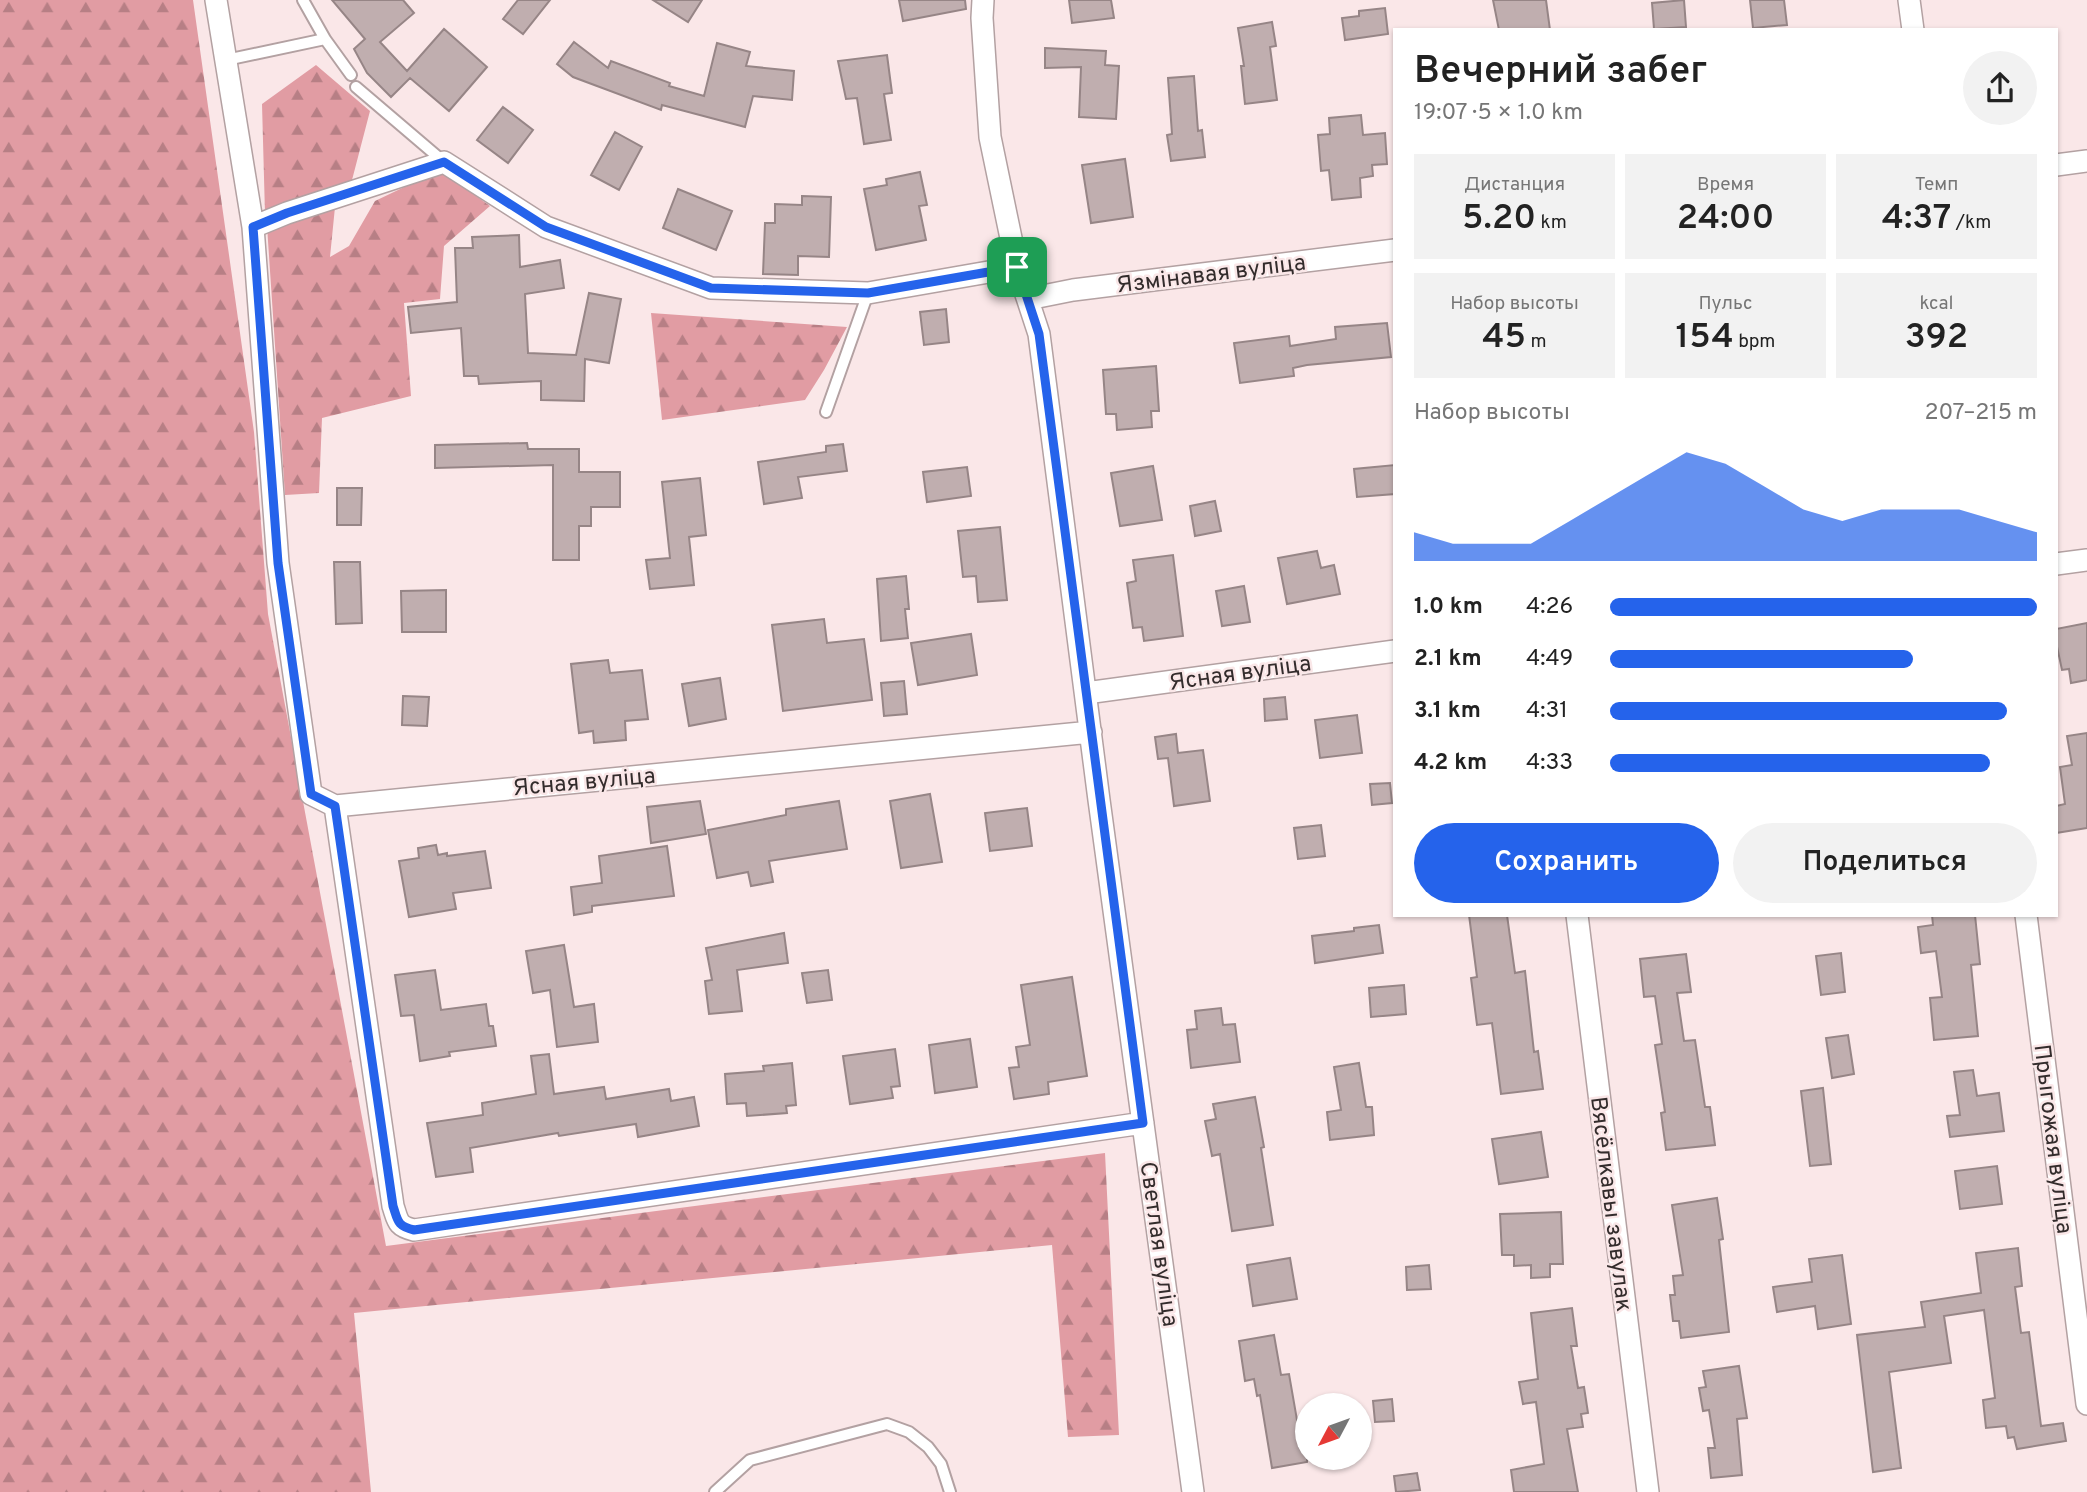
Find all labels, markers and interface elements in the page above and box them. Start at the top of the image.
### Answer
text: Вечерний забег [1414,48,1707,97]
button: share [1963,51,2037,125]
text: 19:07 · 5 × 1.0 km [1414,99,1583,128]
text: Дистанция [1464,173,1565,197]
text: Время [1697,173,1754,197]
text: Темп [1915,173,1958,197]
text: 5.20 [1462,197,1536,241]
text: 24:00 [1677,197,1774,241]
text: 4:37 [1882,197,1951,241]
text: km [1536,211,1567,235]
text: /km [1951,211,1991,235]
pin [987,237,1047,297]
icon: arrive [998,248,1036,286]
street label: Язмінавая вуліца [1115,249,1308,301]
text: Набор высоты [1450,292,1579,316]
text: Пульс [1698,292,1753,316]
text: kcal [1920,292,1953,316]
text: 45 [1482,316,1526,360]
text: 154 [1676,316,1734,360]
text: 392 [1905,316,1968,360]
text: m [1526,330,1547,354]
text: bpm [1734,330,1775,354]
text: Набор высоты [1414,399,1570,428]
text: 207–215 m [1924,399,2037,428]
text: 1.0 km [1414,593,1483,622]
text: 4:26 [1526,593,1573,622]
text: 2.1 km [1414,645,1482,674]
text: 4:49 [1526,645,1573,674]
street label: Ясная вуліца [1167,650,1313,699]
text: 3.1 km [1414,697,1481,726]
text: 4:31 [1526,697,1568,726]
text: 4.2 km [1414,749,1487,778]
text: 4:33 [1526,749,1573,778]
street label: Ясная вуліца [512,763,657,804]
button: Сохранить [1414,823,1719,903]
button: Поделиться [1733,823,2037,903]
street label: Прыгожая вуліца [2026,1043,2078,1236]
street label: Вясёлкавы завулак [1582,1095,1637,1313]
street label: Светлая вуліца [1132,1160,1183,1329]
north arrow [1295,1393,1372,1470]
map controls [1295,1393,1372,1470]

